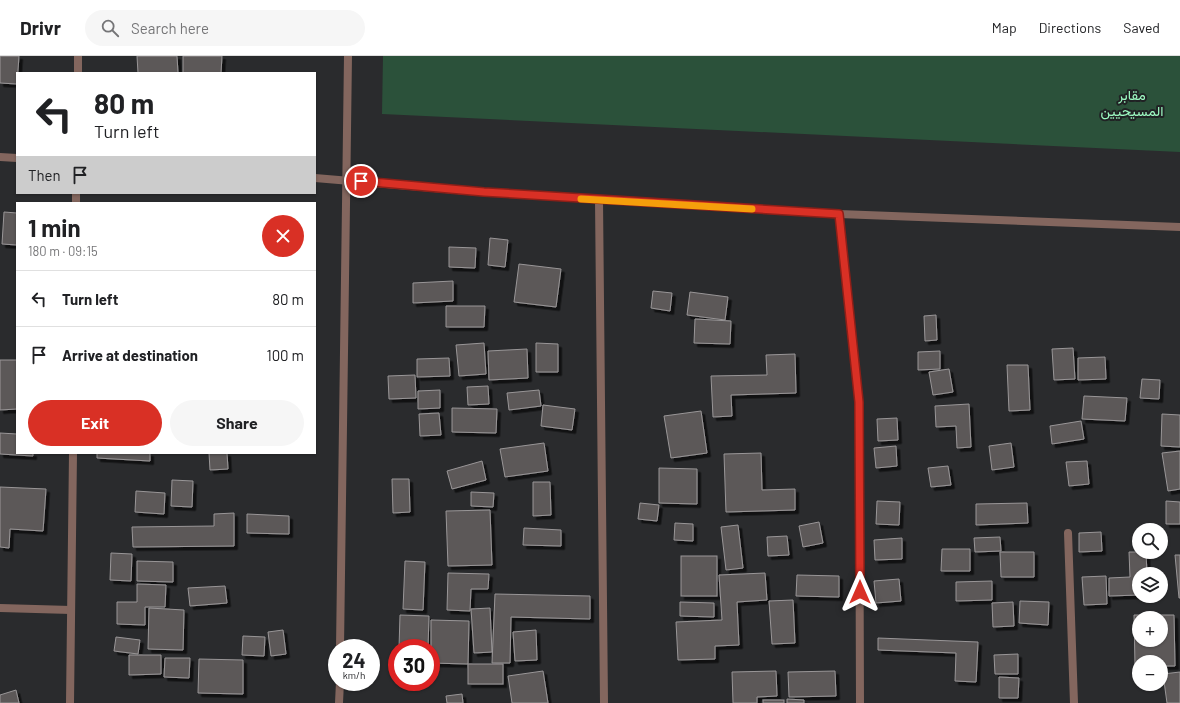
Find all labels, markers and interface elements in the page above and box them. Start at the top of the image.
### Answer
search box [85,10,365,46]
text: Drivr [20,16,61,39]
icon: search [99,17,121,39]
text: Search here [131,19,209,37]
text: Map [992,19,1017,36]
text: Directions [1039,19,1101,36]
text: Saved [1123,19,1160,36]
text: 80 m [94,86,154,120]
park label: مقابر المسيحيين [1101,86,1163,120]
icon: left [28,88,80,140]
text: Turn left [94,120,160,142]
icon: arrive [69,164,91,186]
pin [344,164,378,198]
text: Then [28,166,61,184]
icon: arrive [350,170,372,192]
text: 1 min [28,213,81,242]
button: close [262,215,304,257]
text: 180 m · 09:15 [28,243,98,259]
icon: left [28,288,50,310]
text: Turn left [62,290,118,308]
text: 80 m [272,290,304,308]
icon: arrive [28,344,50,366]
text: Arrive at destination [62,346,198,364]
text: 100 m [266,346,304,364]
button: Exit [28,400,162,446]
button: Share [170,400,304,446]
map controls [1132,523,1168,691]
button: search [1132,523,1168,559]
button: layers [1132,567,1168,603]
position arrow [839,571,881,613]
button: + [1132,611,1168,647]
speed limit sign: 30 [388,639,440,691]
text: 24 [342,648,366,672]
button: − [1132,655,1168,691]
text: km/h [343,669,365,681]

